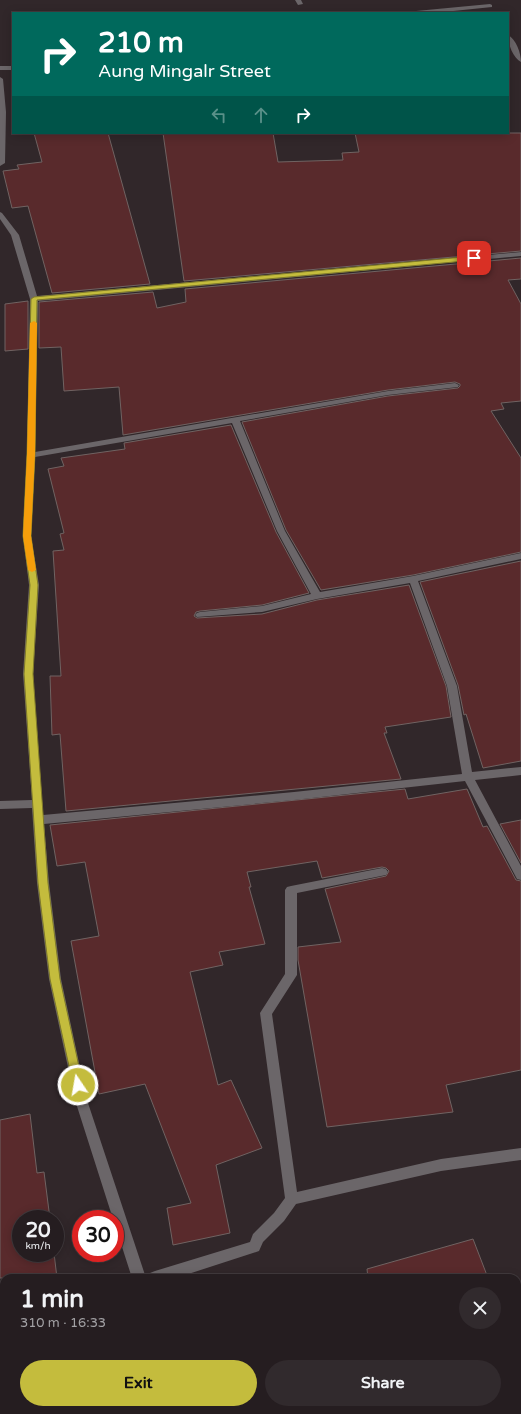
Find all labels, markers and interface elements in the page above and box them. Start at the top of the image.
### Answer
text: 210 m [98,26,184,60]
icon: right [32,28,84,80]
text: Aung Mingalr Street [98,60,271,82]
icon: left [208,104,230,126]
icon: ahead [250,104,272,126]
icon: right [292,104,314,126]
pin [457,241,491,275]
icon: arrive [463,247,485,269]
position arrow [57,1064,99,1106]
speed limit sign: 30 [72,1210,124,1262]
text: 20 [25,1219,51,1243]
text: km/h [25,1240,51,1252]
text: 1 min [20,1285,84,1314]
button: close [459,1287,501,1329]
text: 310 m · 16:33 [20,1315,106,1331]
button: Exit [20,1360,257,1406]
button: Share [265,1360,501,1406]

